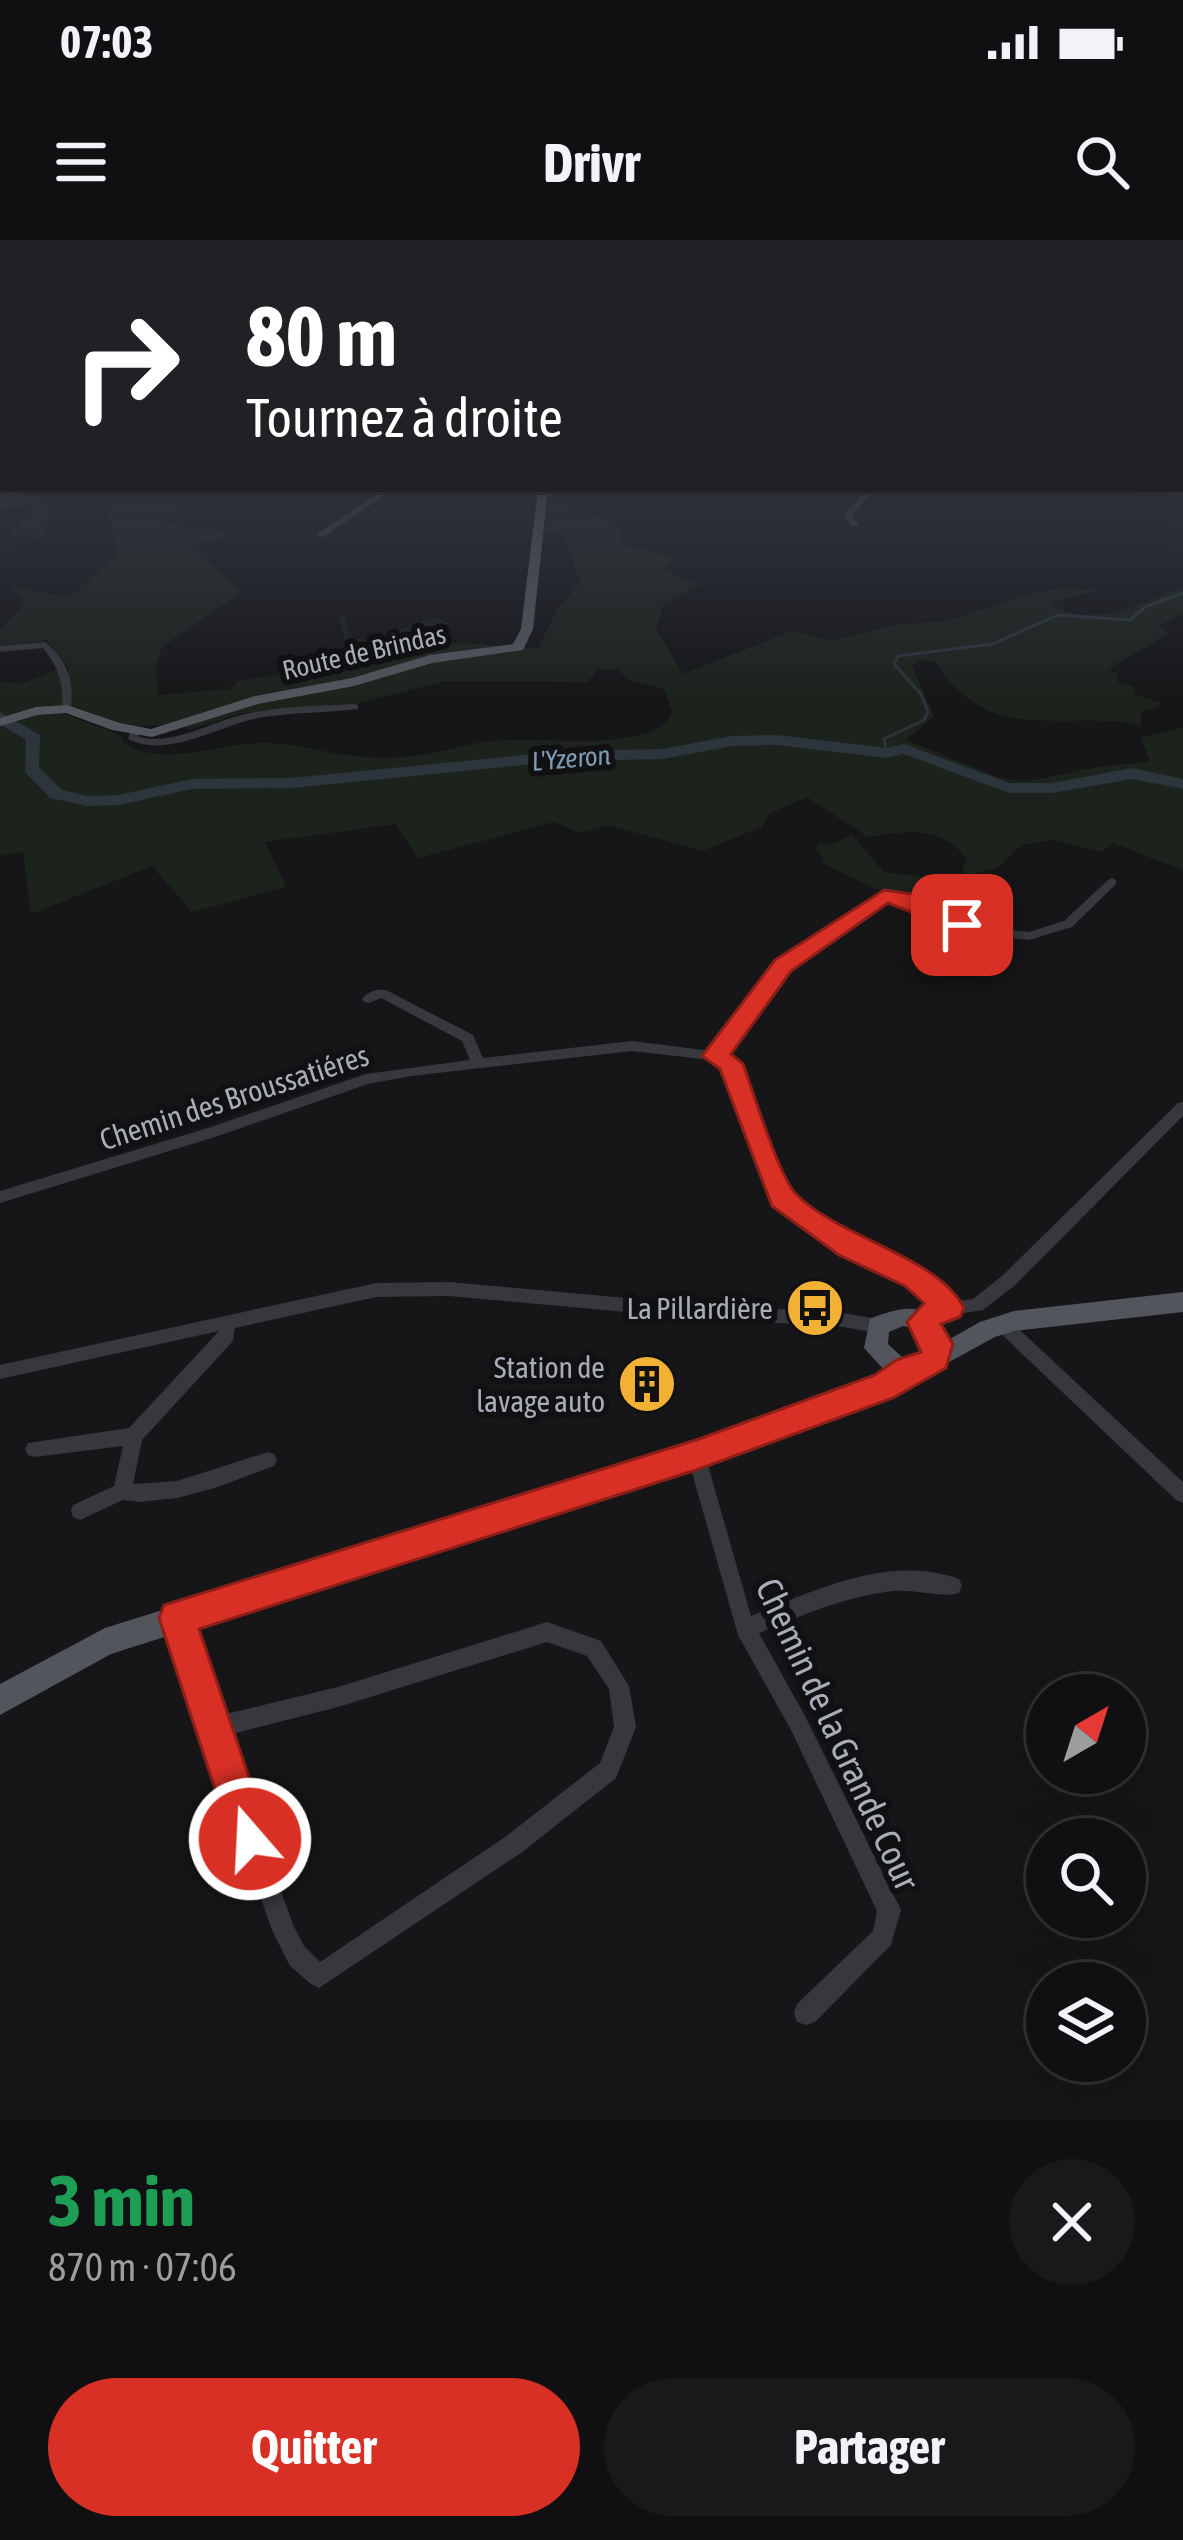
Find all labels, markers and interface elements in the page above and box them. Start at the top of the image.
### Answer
text: 07:03 [60,16,154,68]
icon: menu [48,129,114,195]
icon: search [1069,129,1135,195]
text: Drivr [543,132,640,193]
icon: right [48,288,204,444]
text: 80 m [246,288,397,384]
text: Tournez à droite [246,387,563,448]
street label: Route de Brindas [279,618,449,686]
water label: L'Yzeron [530,739,612,777]
pin [911,874,1013,976]
icon: arrive [929,892,995,958]
street label: Chemin des Broussatiéres [95,1038,373,1156]
bus stop icon: La Pillardière [784,1277,846,1339]
place label: La Pillardière [626,1291,773,1325]
place label: Station de lavage auto [476,1350,605,1418]
building icon: Station de lavage auto [616,1353,678,1415]
street label: Chemin de la Grande Cour [747,1572,929,1898]
north arrow [1026,1674,1146,1794]
map controls [1026,1674,1146,2082]
position arrow [187,1776,313,1902]
button: search [1026,1818,1146,1938]
button: layers [1026,1962,1146,2082]
text: 3 min [48,2159,195,2241]
button: close [1009,2159,1135,2285]
text: 870 m · 07:06 [48,2245,237,2289]
button: Quitter [48,2378,580,2516]
button: Partager [604,2378,1135,2516]

